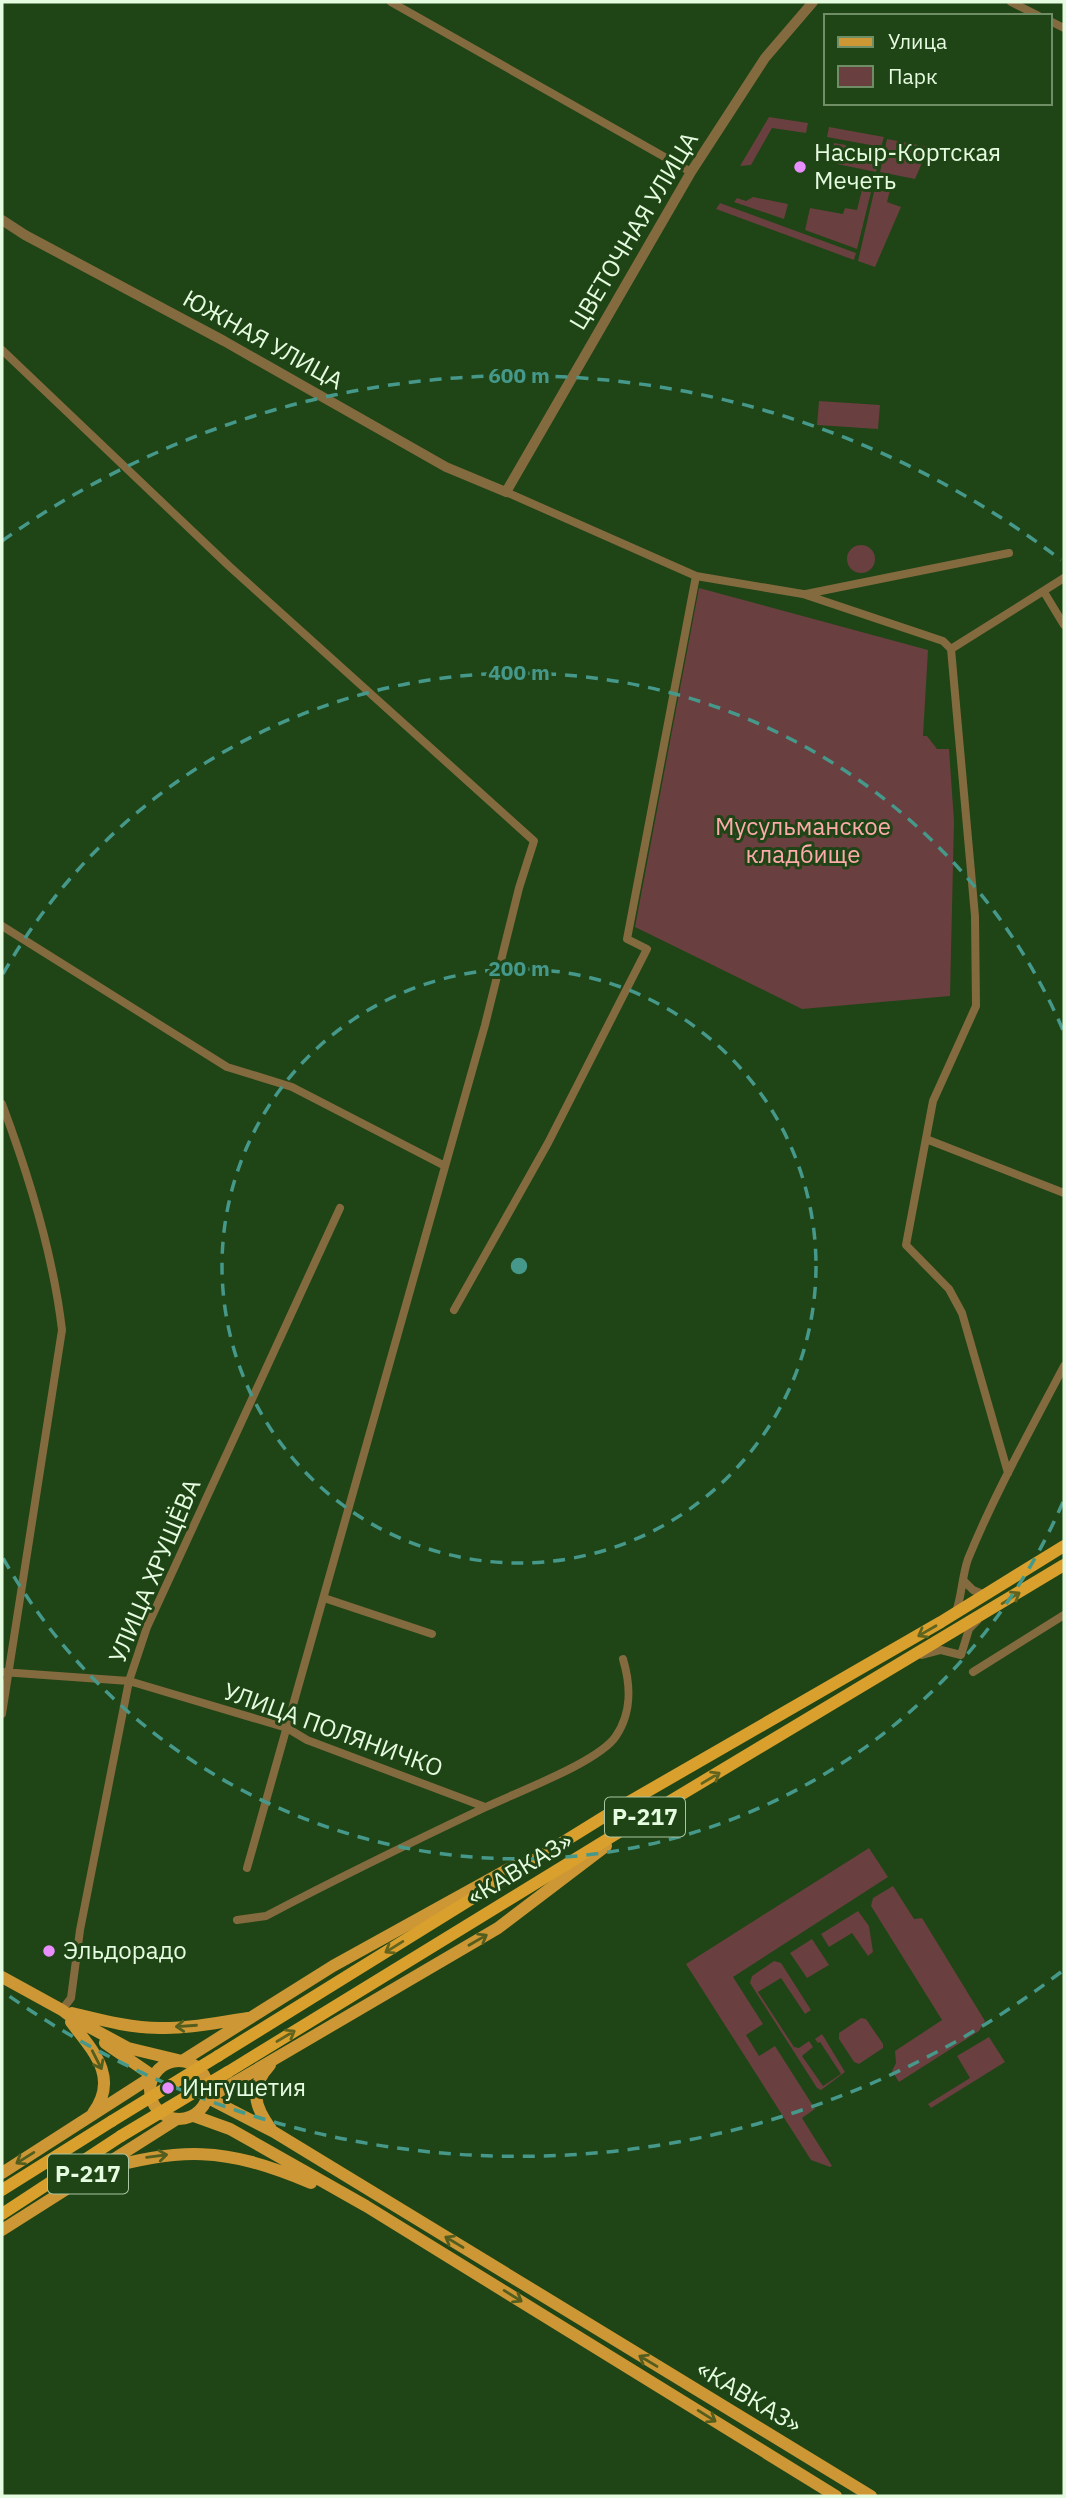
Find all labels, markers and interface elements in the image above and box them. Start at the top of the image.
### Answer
legend [824,14,1052,105]
text: Улица [888,27,947,55]
text: Парк [888,62,938,90]
street label: ЦВЕТОЧНАЯ УЛИЦА [561,126,705,335]
place label: Насыр-Кортская Мечеть [814,136,1001,196]
marker: Насыр-Кортская Мечеть [792,159,808,175]
street label: ЮЖНАЯ УЛИЦА [178,282,349,396]
text: 600 m [488,361,550,389]
text: 400 m [488,658,550,686]
park label: Мусульманское кладбище [715,810,891,870]
text: 200 m [488,954,550,982]
centre of rings [507,1254,531,1278]
street label: УЛИЦА ХРУЩЁВА [101,1474,207,1668]
one-way arrow [1001,1591,1020,1606]
one-way arrow [917,1624,937,1638]
street label: УЛИЦА ПОЛЯНИЧКО [219,1674,448,1784]
one-way arrow [700,1771,720,1785]
road number: Р-217 [605,1798,685,1836]
street label: «КАВКАЗ» [461,1824,578,1912]
one-way arrow [467,1933,487,1947]
place label: Эльдорадо [63,1934,187,1966]
one-way arrow [385,1939,404,1954]
marker: Эльдорадо [41,1943,57,1959]
one-way arrow [175,2020,198,2033]
one-way arrow [276,2029,296,2043]
one-way arrow [91,2050,105,2070]
place label: Ингушетия [182,2071,306,2103]
marker: Ингушетия [160,2080,176,2096]
one-way arrow [16,2150,35,2165]
one-way arrow [145,2150,168,2163]
road number: Р-217 [48,2154,128,2194]
one-way arrow [445,2235,464,2250]
one-way arrow [503,2290,523,2304]
street label: «КАВКАЗ» [691,2352,808,2440]
one-way arrow [639,2353,659,2367]
one-way arrow [696,2410,716,2424]

